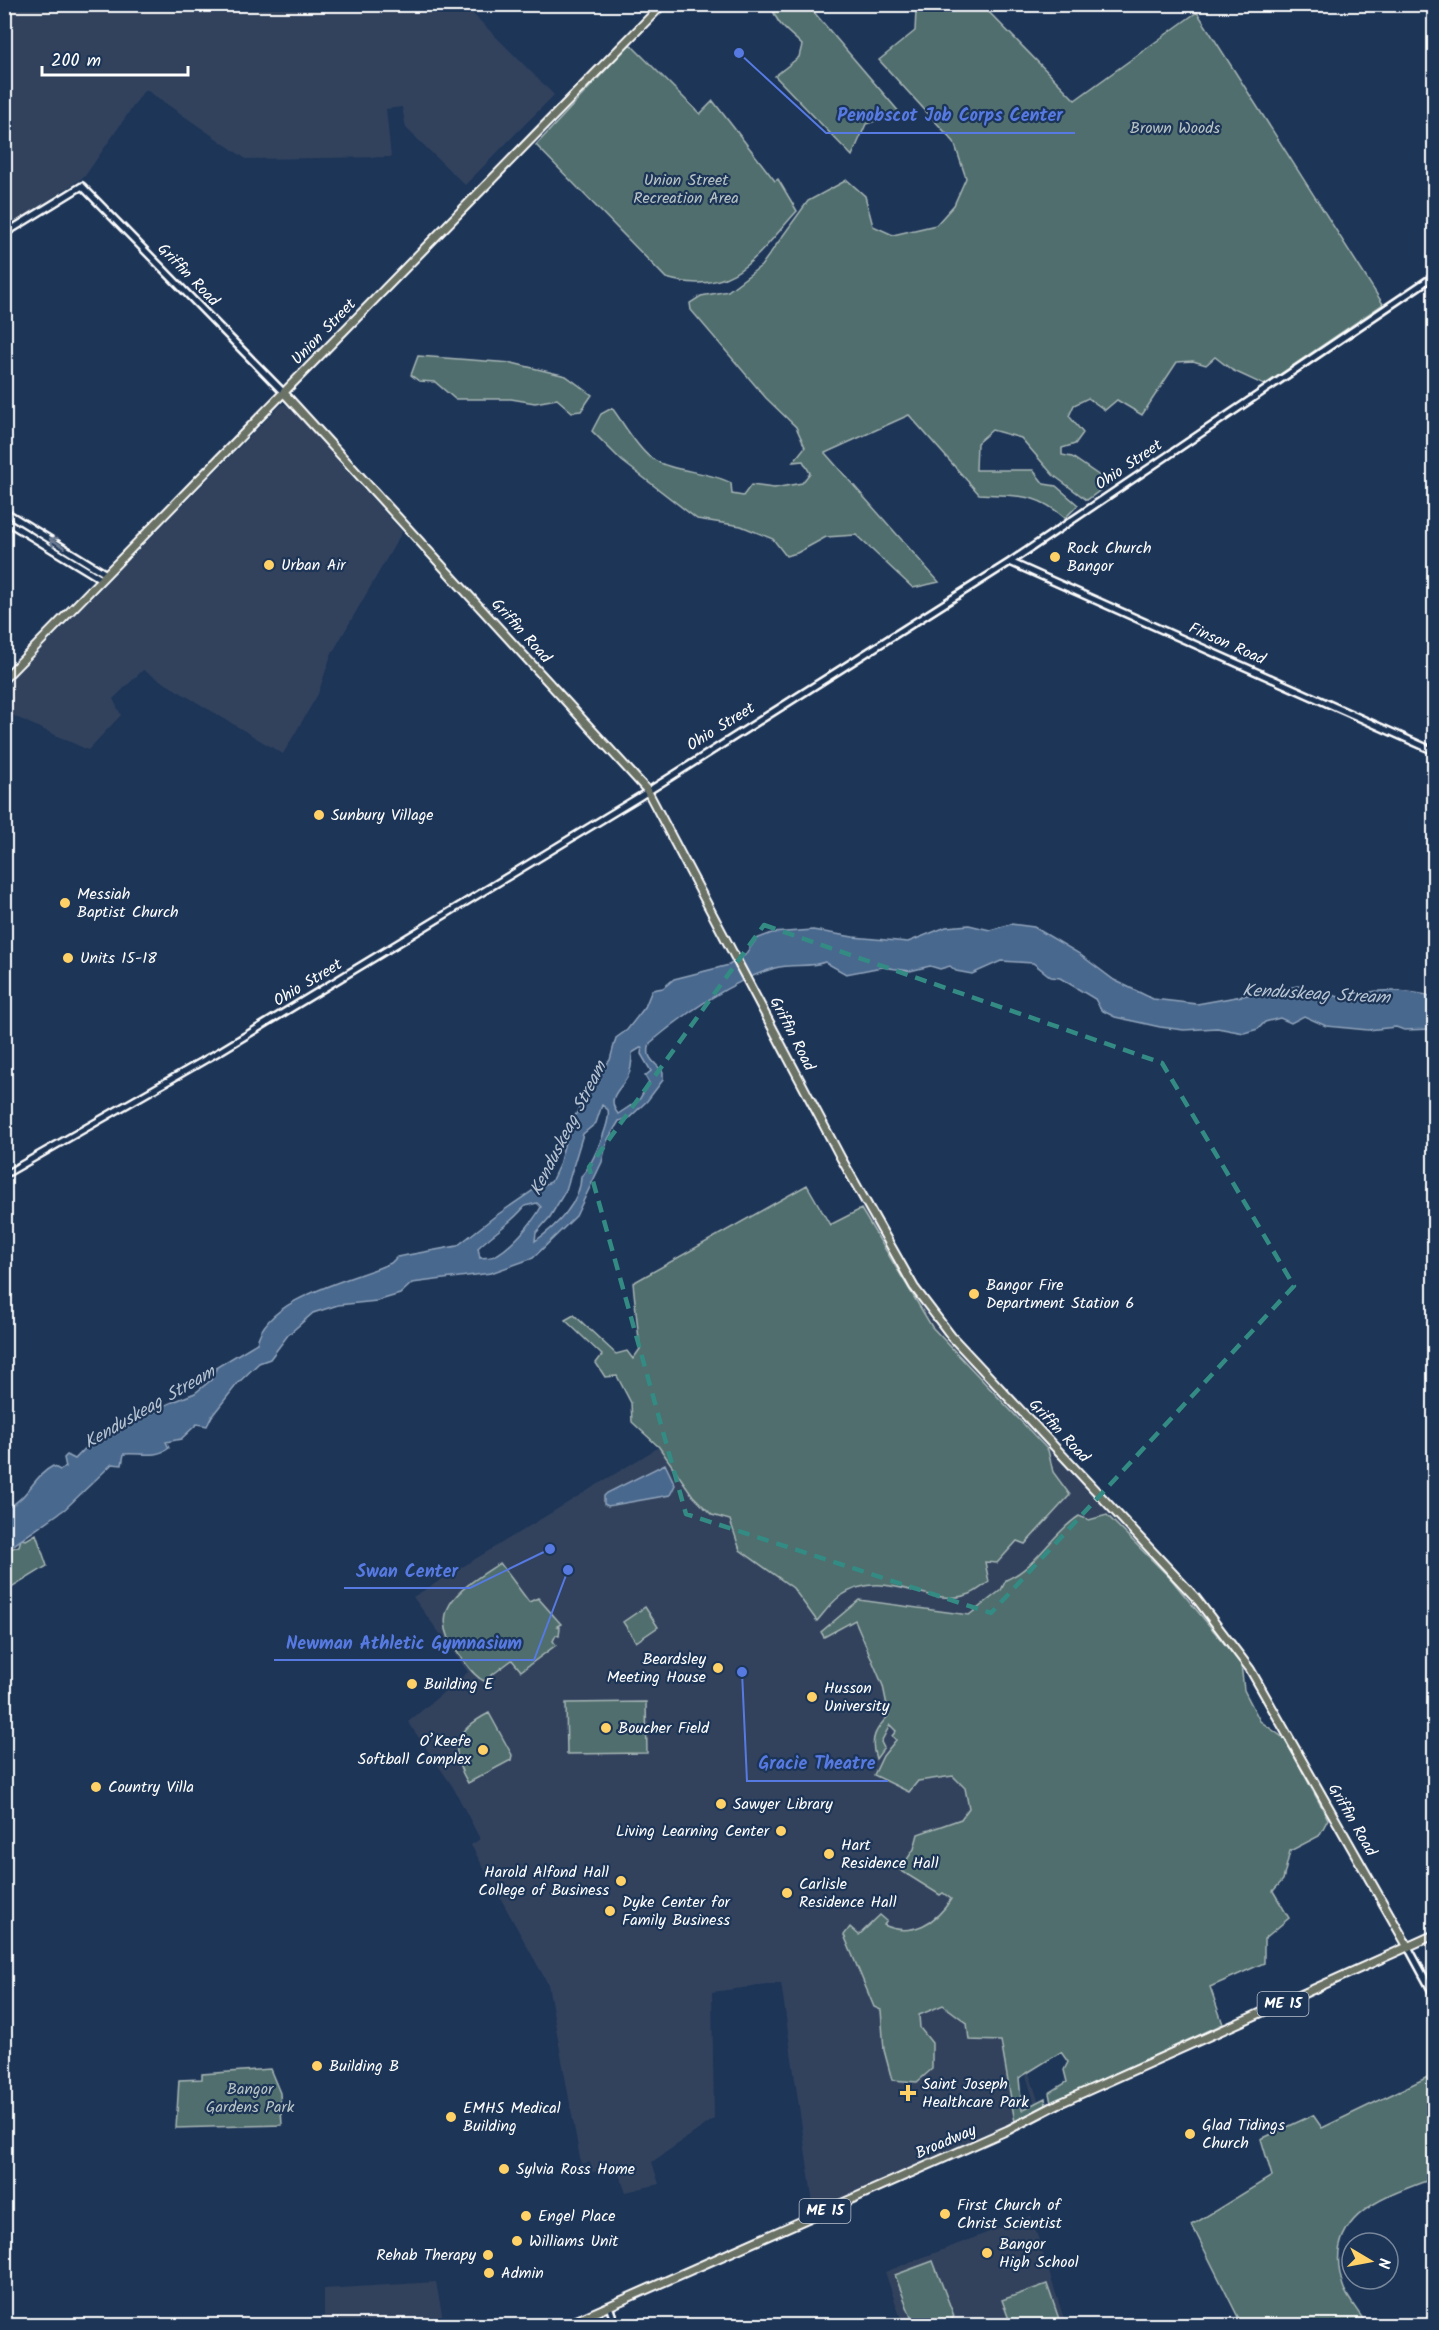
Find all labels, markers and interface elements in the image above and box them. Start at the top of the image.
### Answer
scale bar [42,39,188,77]
text: 200 m [51,47,101,76]
callout: Penobscot Job Corps Center [826,97,1075,133]
text: Penobscot Job Corps Center [837,102,1064,131]
park label: Brown Woods [1130,116,1220,141]
park label: Union Street Recreation Area [633,168,739,211]
street label: Griffin Road [151,237,226,313]
street label: Union Street [286,292,363,371]
street label: Ohio Street [1090,433,1168,497]
one-way arrow [48,536,65,549]
place label: Rock Church Bangor [1067,536,1151,579]
marker: Rock Church Bangor [1048,550,1062,564]
place label: Urban Air [281,553,347,578]
marker: Urban Air [262,558,276,572]
street label: Griffin Road [485,593,558,670]
street label: Finson Road [1185,616,1270,672]
street label: Ohio Street [682,696,761,758]
place label: Sunbury Village [331,803,434,828]
marker: Sunbury Village [312,808,326,822]
place label: Messiah Baptist Church [77,882,179,925]
marker: Messiah Baptist Church [58,896,72,910]
place label: Units 15-18 [80,946,157,971]
marker: Units 15-18 [61,951,75,965]
street label: Ohio Street [269,952,348,1013]
water label: Kenduskeag Stream [1241,977,1392,1013]
street label: Griffin Road [763,993,822,1076]
water label: Kenduskeag Stream [523,1055,616,1201]
place label: Bangor Fire Department Station 6 [986,1273,1135,1316]
marker: Bangor Fire Department Station 6 [967,1287,981,1301]
water label: Kenduskeag Stream [79,1358,223,1457]
street label: Griffin Road [1022,1393,1096,1470]
callout: Swan Center [344,1552,470,1588]
text: Swan Center [356,1558,460,1587]
callout: Newman Athletic Gymnasium [274,1624,534,1660]
text: Newman Athletic Gymnasium [286,1630,522,1659]
place label: Beardsley Meeting House [607,1647,706,1690]
marker: Beardsley Meeting House [711,1661,725,1675]
place label: Building E [424,1672,494,1697]
place label: Husson University [824,1676,890,1719]
marker: Building E [405,1677,419,1691]
marker: Husson University [805,1690,819,1704]
place label: Boucher Field [618,1716,710,1741]
marker: Boucher Field [599,1721,613,1735]
place label: O’Keefe Softball Complex [358,1729,472,1772]
marker: O’Keefe Softball Complex [476,1743,490,1757]
callout: Gracie Theatre [747,1745,888,1781]
text: Gracie Theatre [759,1750,876,1779]
place label: Country Villa [108,1775,194,1800]
street label: Griffin Road [1321,1779,1383,1862]
marker: Country Villa [89,1780,103,1794]
place label: Sawyer Library [733,1792,833,1817]
marker: Sawyer Library [714,1797,728,1811]
place label: Living Learning Center [616,1819,771,1844]
marker: Living Learning Center [774,1824,788,1838]
place label: Hart Residence Hall [841,1833,939,1876]
marker: Hart Residence Hall [822,1847,836,1861]
place label: Harold Alfond Hall College of Business [478,1860,609,1903]
place label: Carlisle Residence Hall [799,1872,897,1915]
marker: Harold Alfond Hall College of Business [614,1874,628,1888]
marker: Carlisle Residence Hall [780,1886,794,1900]
place label: Dyke Center for Family Business [622,1890,732,1933]
marker: Dyke Center for Family Business [603,1904,617,1918]
road number: ME 15 [1258,1992,1308,2016]
place label: Building B [329,2054,399,2079]
marker: Building B [310,2059,324,2073]
place label: Saint Joseph Healthcare Park [922,2072,1029,2115]
park label: Bangor Gardens Park [206,2077,295,2120]
marker: Saint Joseph Healthcare Park [899,2084,917,2102]
place label: EMHS Medical Building [463,2096,561,2139]
marker: EMHS Medical Building [444,2110,458,2124]
place label: Glad Tidings Church [1202,2113,1285,2156]
street label: Broadway [912,2118,981,2166]
marker: Glad Tidings Church [1183,2127,1197,2141]
place label: Sylvia Ross Home [516,2157,635,2182]
marker: Sylvia Ross Home [497,2162,511,2176]
place label: First Church of Christ Scientist [957,2193,1063,2236]
road number: ME 15 [800,2199,850,2223]
place label: Engel Place [538,2204,615,2229]
marker: First Church of Christ Scientist [938,2207,952,2221]
marker: Engel Place [519,2209,533,2223]
place label: Williams Unit [529,2229,619,2254]
north arrow [1340,2231,1400,2291]
place label: Bangor High School [999,2232,1079,2275]
marker: Williams Unit [510,2234,524,2248]
place label: Rehab Therapy [376,2243,476,2268]
marker: Bangor High School [980,2246,994,2260]
marker: Rehab Therapy [481,2248,495,2262]
text: N [1370,2256,1396,2270]
place label: Admin [501,2261,544,2286]
marker: Admin [482,2266,496,2280]

